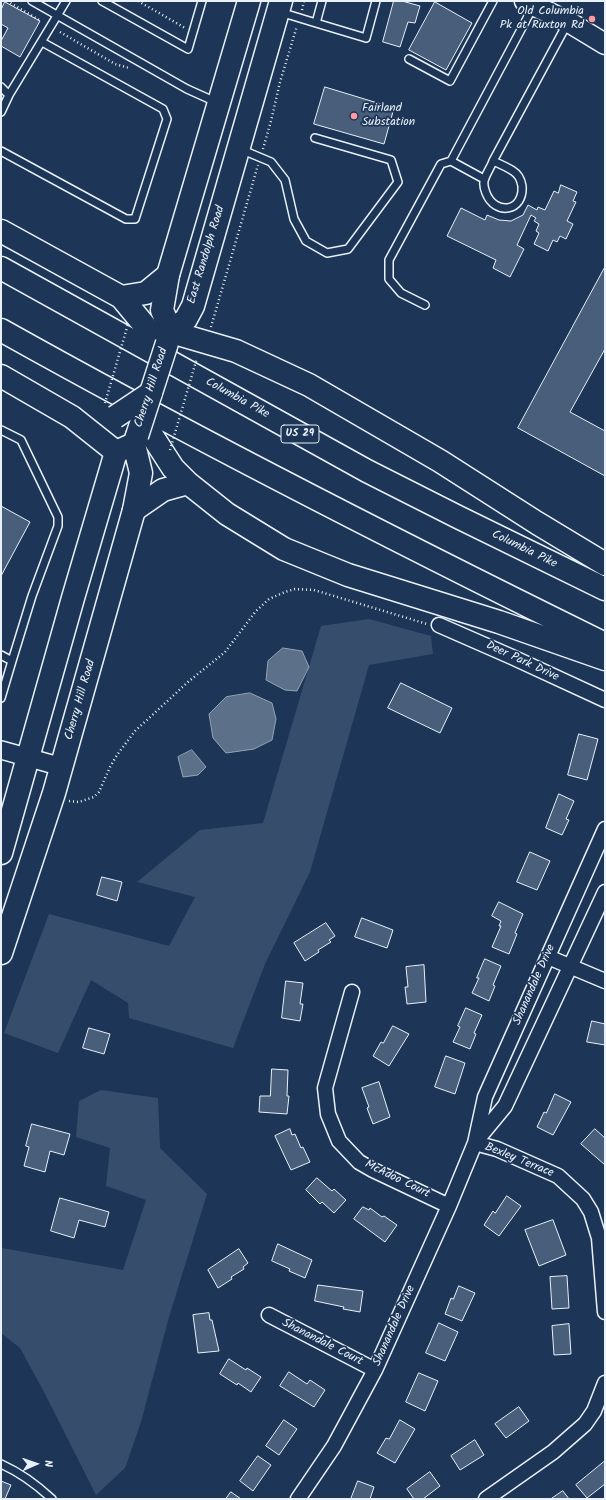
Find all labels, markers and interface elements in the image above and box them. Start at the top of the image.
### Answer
place label: Old Columbia Pk at Ruxton Rd [500,5,584,33]
marker: Old Columbia Pk at Ruxton Rd [587,14,597,24]
place label: Fairland Substation [362,102,415,130]
marker: Fairland Substation [349,111,359,121]
street label: East Randolph Road [185,204,229,306]
street label: Cherry Hill Road [132,346,172,430]
street label: Columbia Pike [203,376,271,422]
road number: US 29 [281,425,319,443]
street label: Columbia Pike [489,528,559,572]
street label: Deer Park Drive [483,639,561,685]
street label: Cherry Hill Road [63,658,99,742]
street label: Shanandale Drive [511,942,559,1028]
street label: Bexley Terrace [482,1141,556,1181]
street label: McAdoo Court [362,1158,432,1202]
street label: Shanandale Drive [371,1283,419,1369]
street label: Shanandale Court [279,1316,365,1370]
north arrow [16,1444,56,1484]
text: N [39,1460,57,1467]

